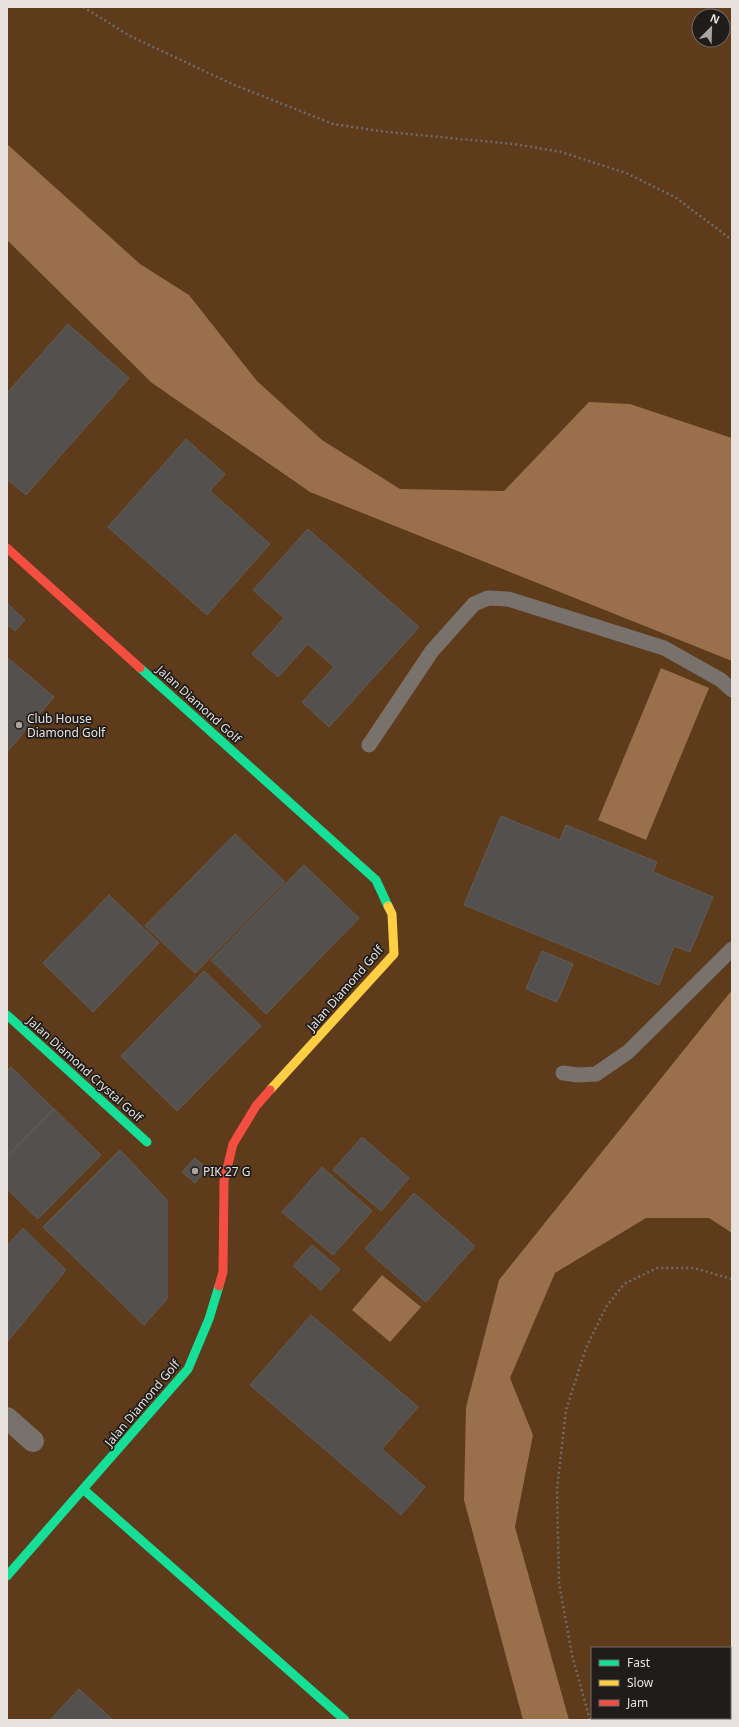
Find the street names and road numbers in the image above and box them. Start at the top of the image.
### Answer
street label: Jalan Diamond Golf [152,661,246,747]
street label: Jalan Diamond Golf [302,941,388,1035]
street label: Jalan Diamond Crystal Golf [23,1012,147,1126]
street label: Jalan Diamond Golf [100,1355,184,1451]

